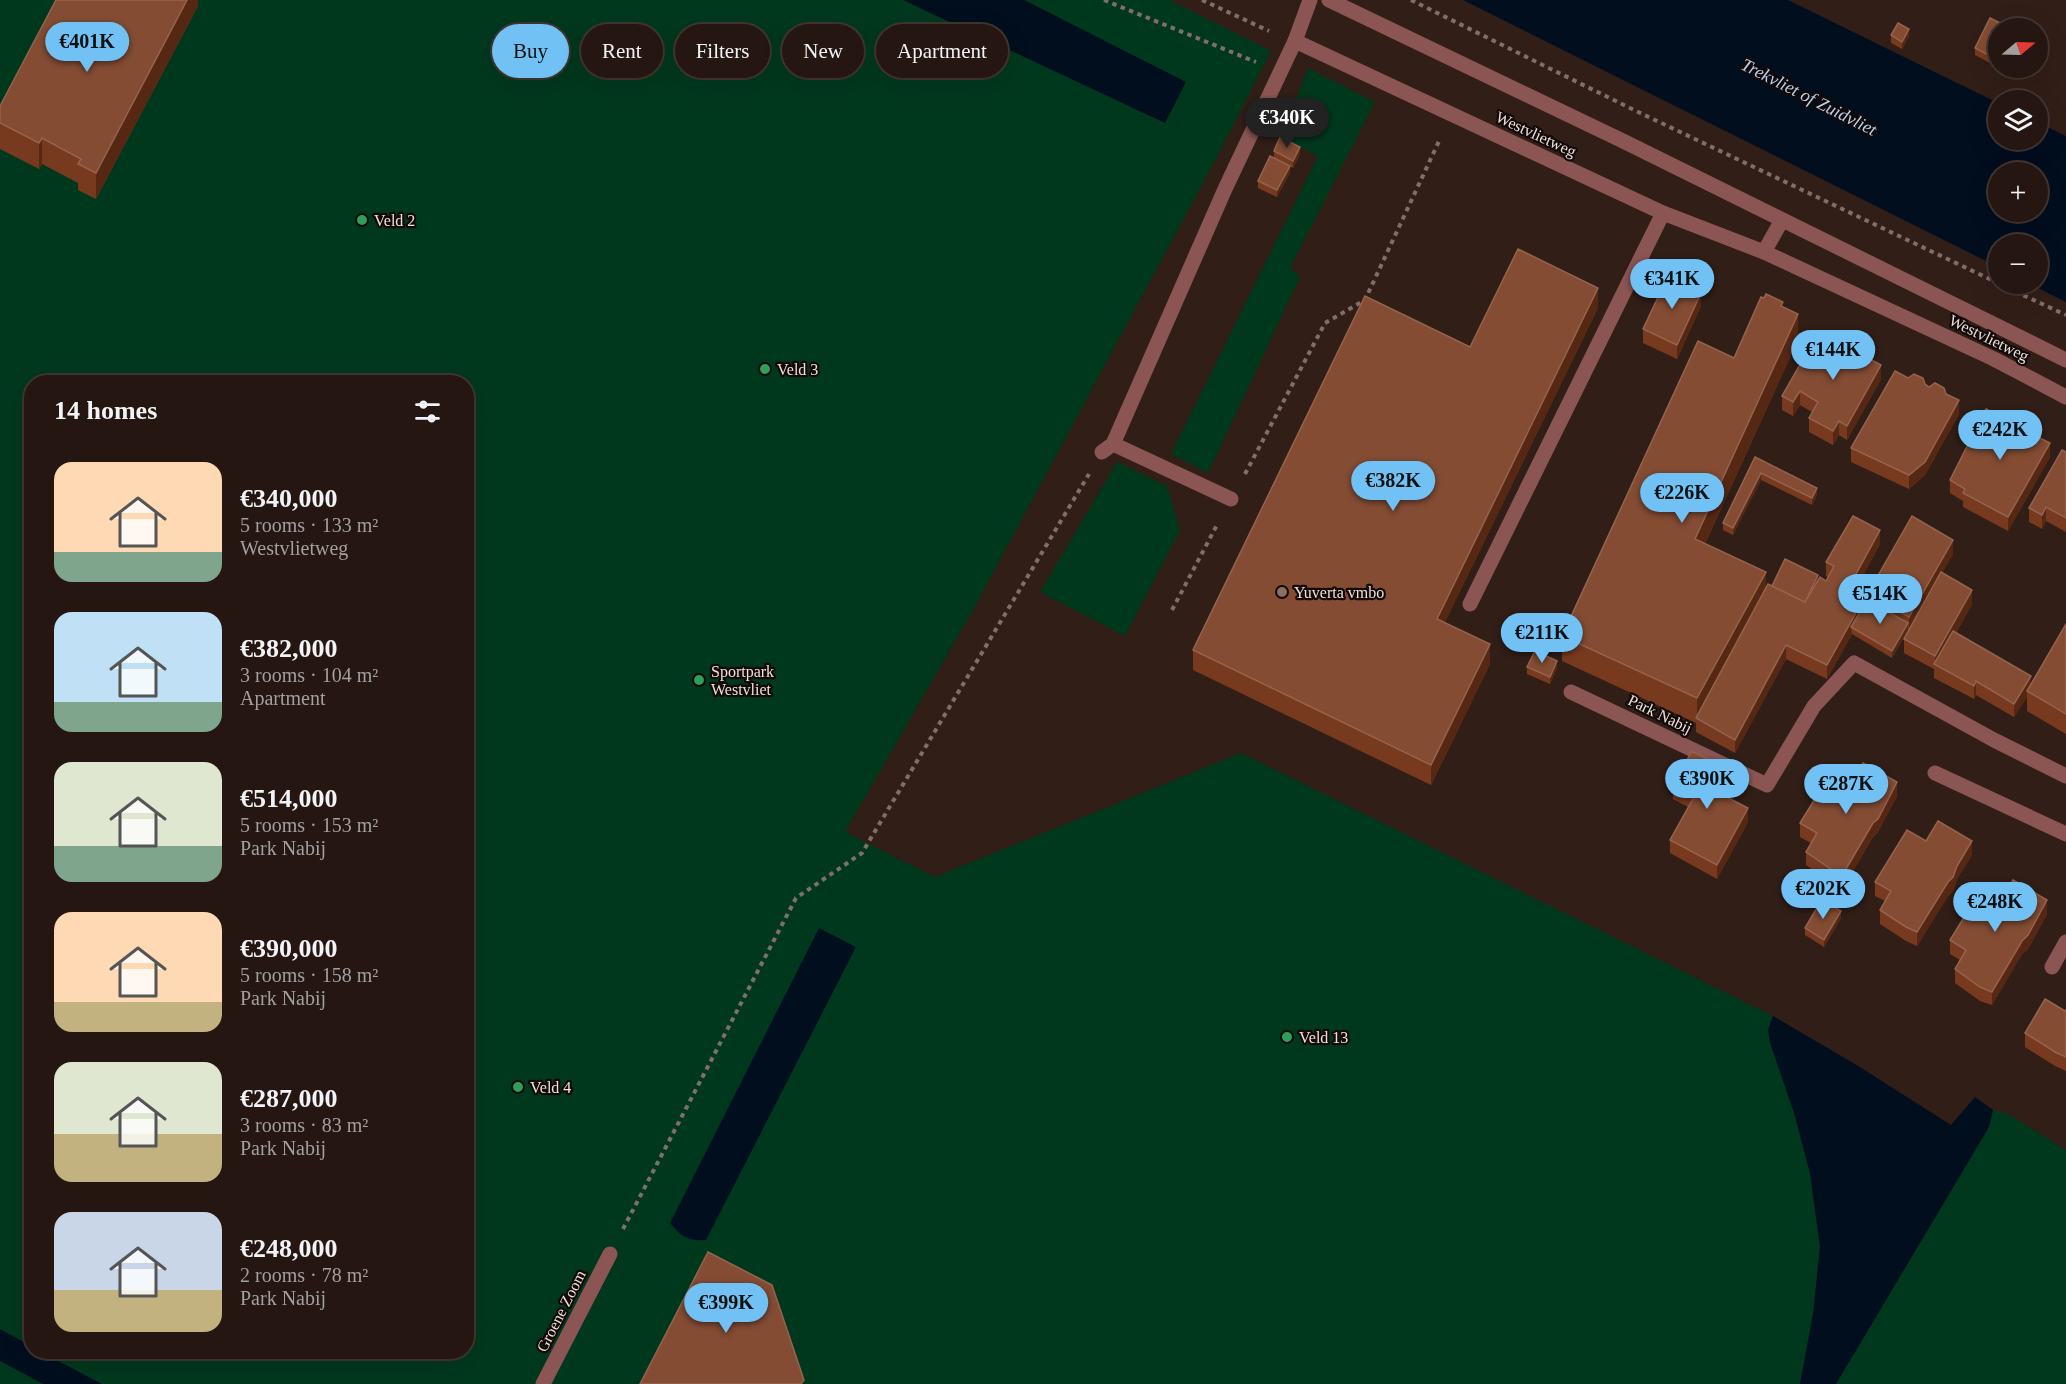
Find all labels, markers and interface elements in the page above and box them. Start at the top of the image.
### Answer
north arrow [1988,18,2048,78]
map controls [1988,18,2048,294]
pin: €401K [45,22,129,73]
chip: Buy [492,24,569,78]
chip: Rent [581,24,663,78]
chip: Filters [675,24,770,78]
chip: New [782,24,864,78]
chip: Apartment [876,24,1008,78]
text: €401K [59,30,115,52]
water label: Trekvliet of Zuidvliet [1738,54,1881,140]
button: layers [1988,90,2048,150]
pin: €340K [1245,98,1329,149]
text: €340K [1259,106,1315,128]
street label: Westvlietweg [1493,108,1579,161]
button: + [1988,162,2048,222]
place label: Veld 2 [374,212,415,229]
marker: Veld 2 [355,213,369,227]
button: − [1988,234,2048,294]
pin: €341K [1630,259,1714,310]
text: €341K [1644,267,1700,289]
street label: Westvlietweg [1946,311,2032,366]
pin: €144K [1791,330,1875,381]
text: €144K [1805,338,1861,360]
place label: Veld 3 [777,361,818,378]
marker: Veld 3 [758,362,772,376]
icon: filters [411,395,444,428]
text: 14 homes [54,396,157,425]
pin: €242K [1958,410,2042,461]
text: €242K [1972,418,2028,440]
pin: €382K [1351,461,1435,512]
text: €382K [1365,469,1421,491]
pin: €226K [1640,473,1724,524]
text: €226K [1654,481,1710,503]
text: €340,000 [240,484,338,513]
icon: home [102,486,174,558]
text: 5 rooms · 133 m² [240,514,378,536]
text: Westvlietweg [240,537,348,559]
pin: €514K [1838,574,1922,625]
text: €514K [1852,582,1908,604]
place label: Yuverta vmbo [1294,584,1384,601]
marker: Yuverta vmbo [1275,585,1289,599]
pin: €211K [1500,613,1584,664]
text: €211K [1515,621,1569,643]
text: €382,000 [240,634,338,663]
icon: home [102,636,174,708]
place label: Sportpark Westvliet [711,663,774,698]
text: 3 rooms · 104 m² [240,664,378,686]
marker: Sportpark Westvliet [692,673,706,687]
text: Apartment [240,687,326,709]
street label: Park Nabij [1625,691,1695,738]
pin: €390K [1665,759,1749,810]
pin: €287K [1804,764,1888,815]
text: €390K [1679,767,1735,789]
text: €287K [1818,772,1874,794]
text: €514,000 [240,784,338,813]
icon: home [102,786,174,858]
text: 5 rooms · 153 m² [240,814,378,836]
text: Park Nabij [240,837,326,859]
pin: €202K [1781,869,1865,920]
text: €202K [1795,877,1851,899]
pin: €248K [1953,882,2037,933]
text: €248K [1967,890,2023,912]
text: €390,000 [240,934,338,963]
icon: home [102,936,174,1008]
text: 5 rooms · 158 m² [240,964,378,986]
text: Park Nabij [240,987,326,1009]
place label: Veld 13 [1299,1029,1348,1046]
marker: Veld 13 [1280,1030,1294,1044]
place label: Veld 4 [530,1079,571,1096]
marker: Veld 4 [511,1080,525,1094]
text: €287,000 [240,1084,338,1113]
icon: home [102,1086,174,1158]
text: 3 rooms · 83 m² [240,1114,368,1136]
text: Park Nabij [240,1137,326,1159]
text: €248,000 [240,1234,338,1263]
icon: home [102,1236,174,1308]
text: 2 rooms · 78 m² [240,1264,368,1286]
street label: Groene Zoom [533,1267,589,1355]
pin: €399K [684,1283,768,1334]
text: Park Nabij [240,1287,326,1309]
text: €399K [698,1291,754,1313]

